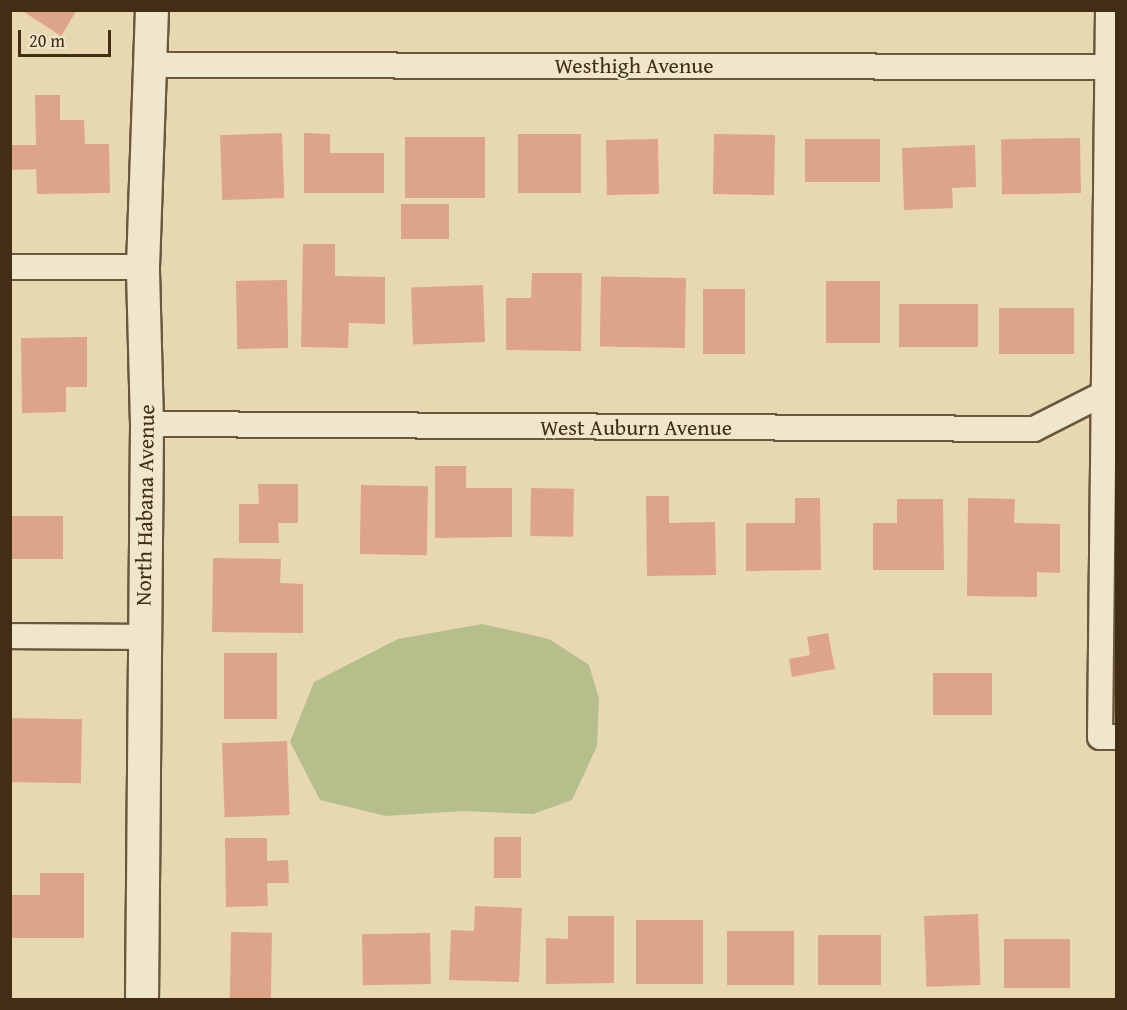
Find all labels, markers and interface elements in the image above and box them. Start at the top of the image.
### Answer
scale bar [21,18,114,56]
text: 20 m [29,27,65,54]
street label: Westhigh Avenue [555,53,713,79]
street label: North Habana Avenue [130,404,160,606]
street label: West Auburn Avenue [540,415,732,441]

